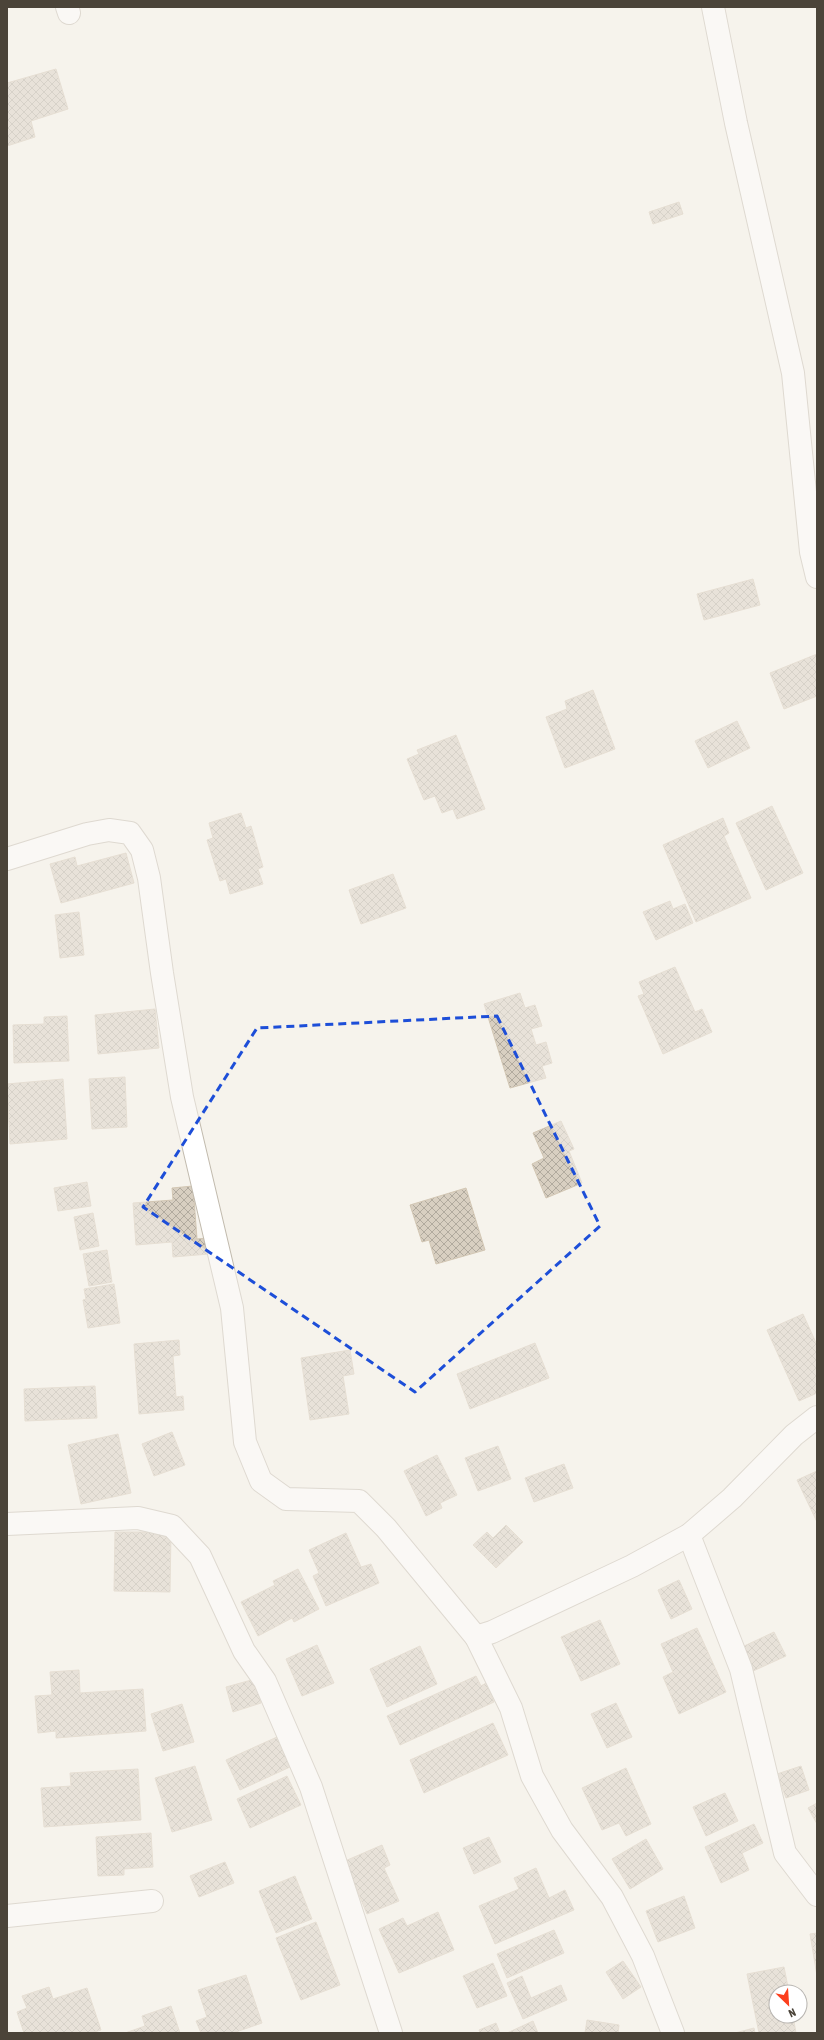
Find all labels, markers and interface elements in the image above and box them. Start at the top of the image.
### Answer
north arrow [768,1984,808,2024]
text: N [787,2006,798,2020]

